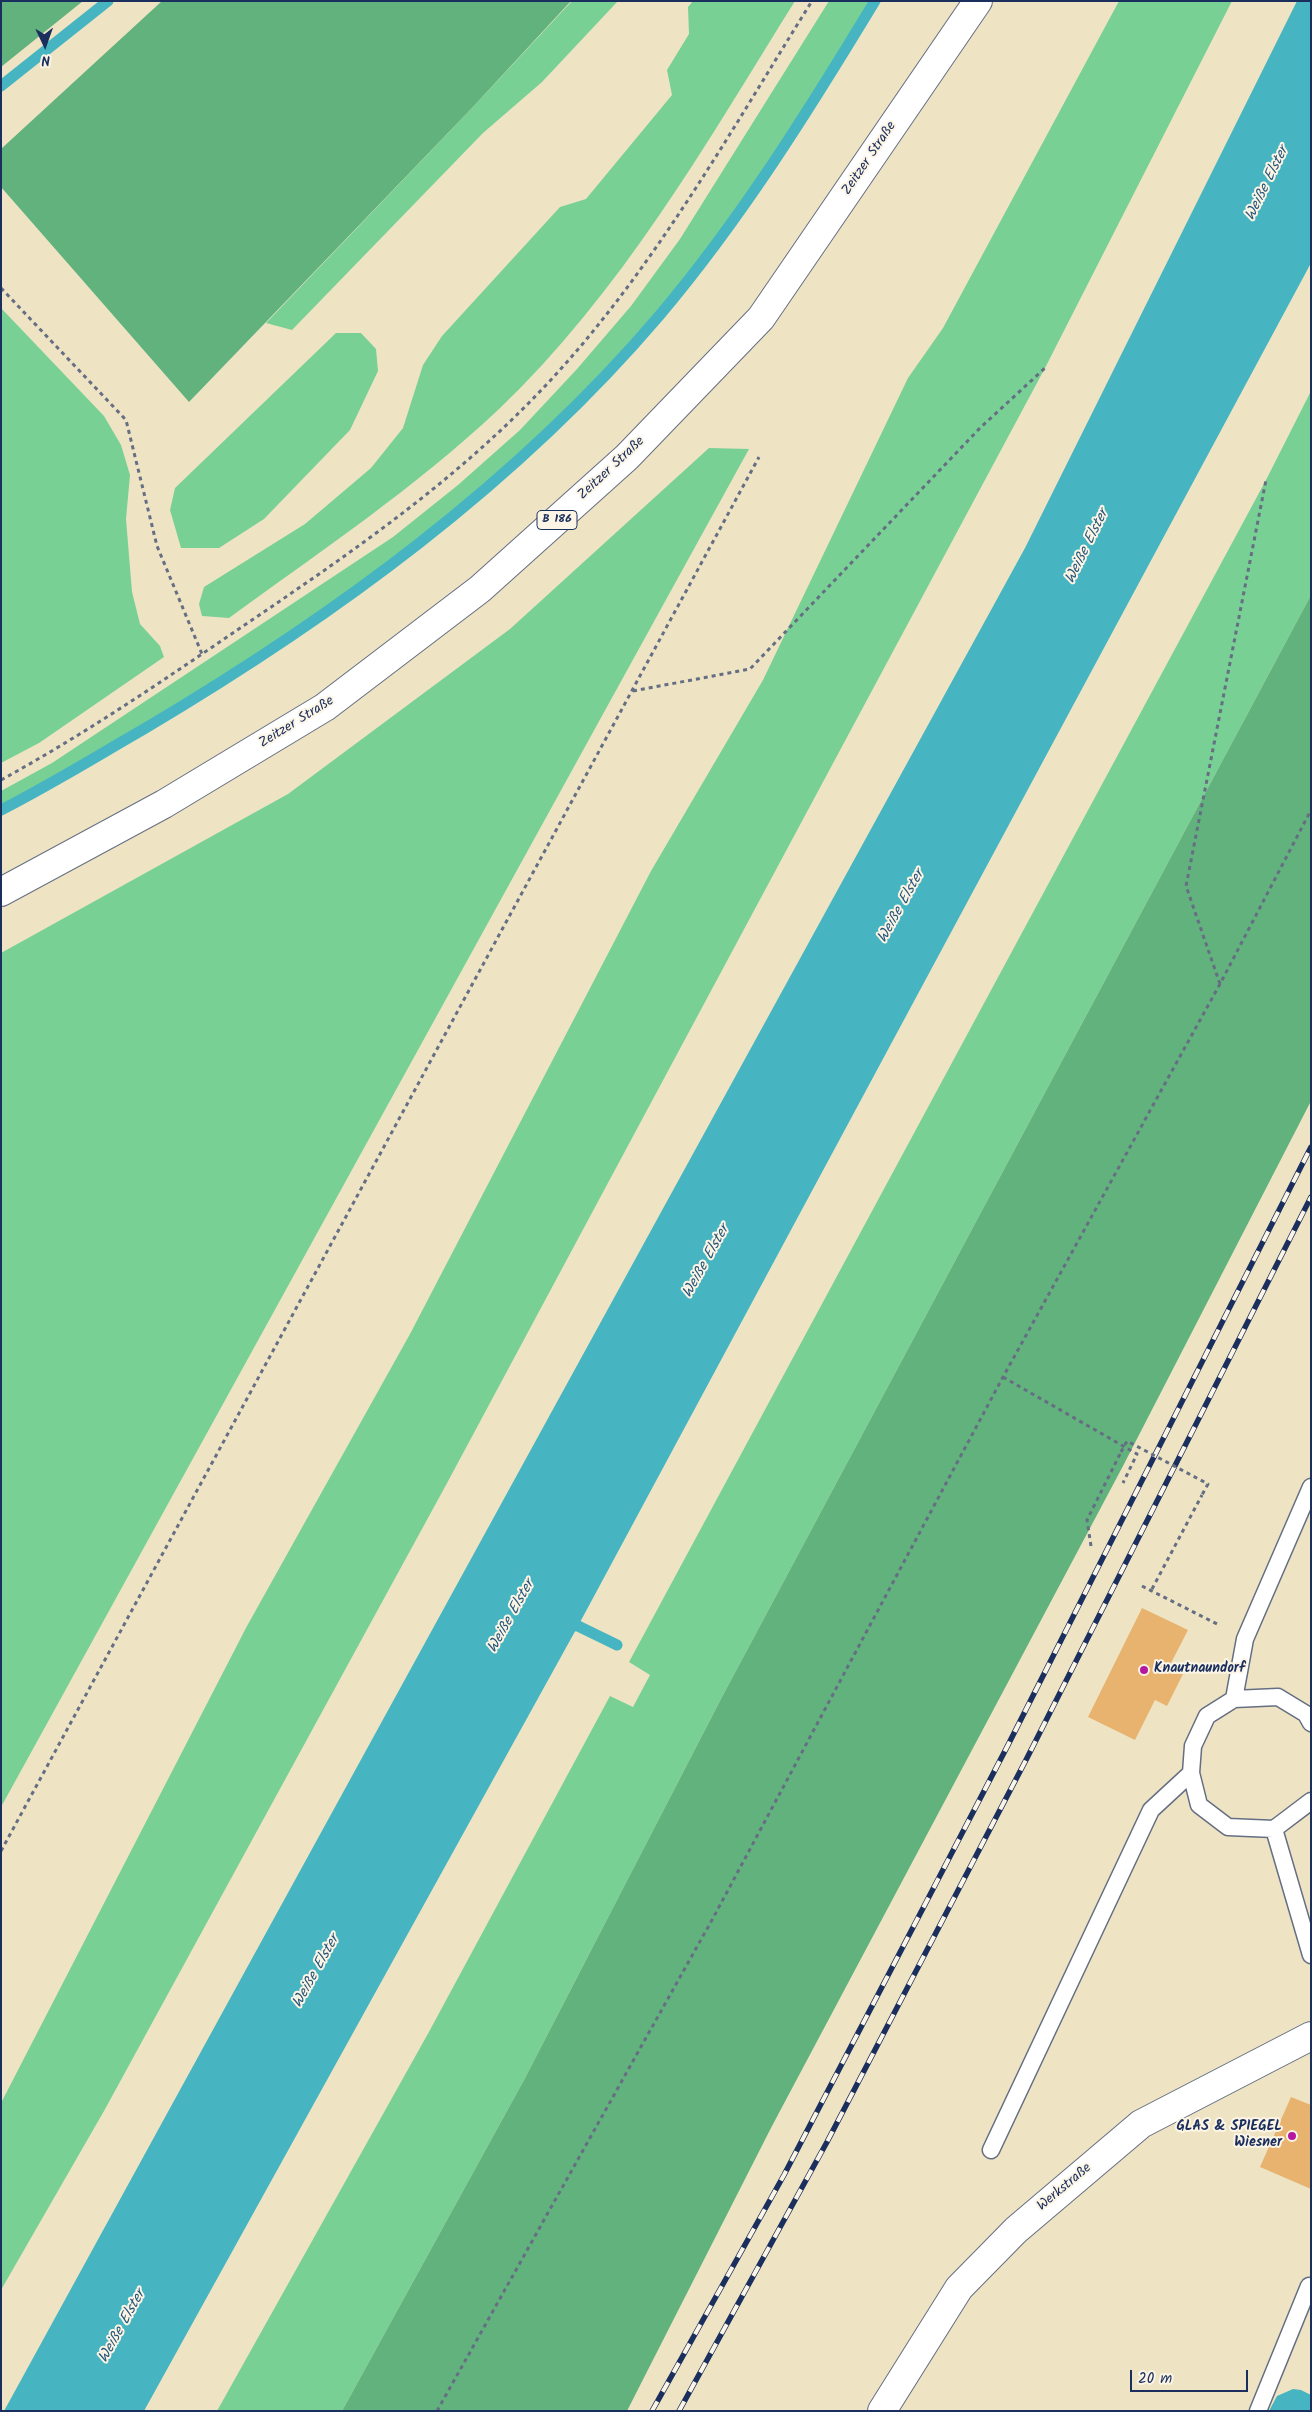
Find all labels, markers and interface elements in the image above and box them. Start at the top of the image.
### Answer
north arrow [20,20,70,70]
text: N [41,49,51,71]
street label: Zeitzer Straße [839,119,901,199]
water label: Weiße Elster [1242,144,1294,224]
street label: Zeitzer Straße [575,434,649,504]
water label: Weiße Elster [1062,507,1114,587]
road number: B 186 [537,510,577,530]
street label: Zeitzer Straße [257,693,337,753]
water label: Weiße Elster [875,868,929,946]
water label: Weiße Elster [680,1223,734,1301]
water label: Weiße Elster [485,1578,539,1656]
place label: Knautnaundorf [1154,1662,1245,1678]
marker: Knautnaundorf [1138,1664,1150,1676]
water label: Weiße Elster [290,1933,344,2011]
place label: GLAS & SPIEGEL Wiesner [1176,2120,1282,2152]
marker: GLAS & SPIEGEL Wiesner [1286,2130,1298,2142]
street label: Werkstraße [1035,2161,1095,2215]
water label: Weiße Elster [96,2288,150,2366]
scale bar [1132,2360,1250,2392]
text: 20 m [1138,2367,1172,2391]

